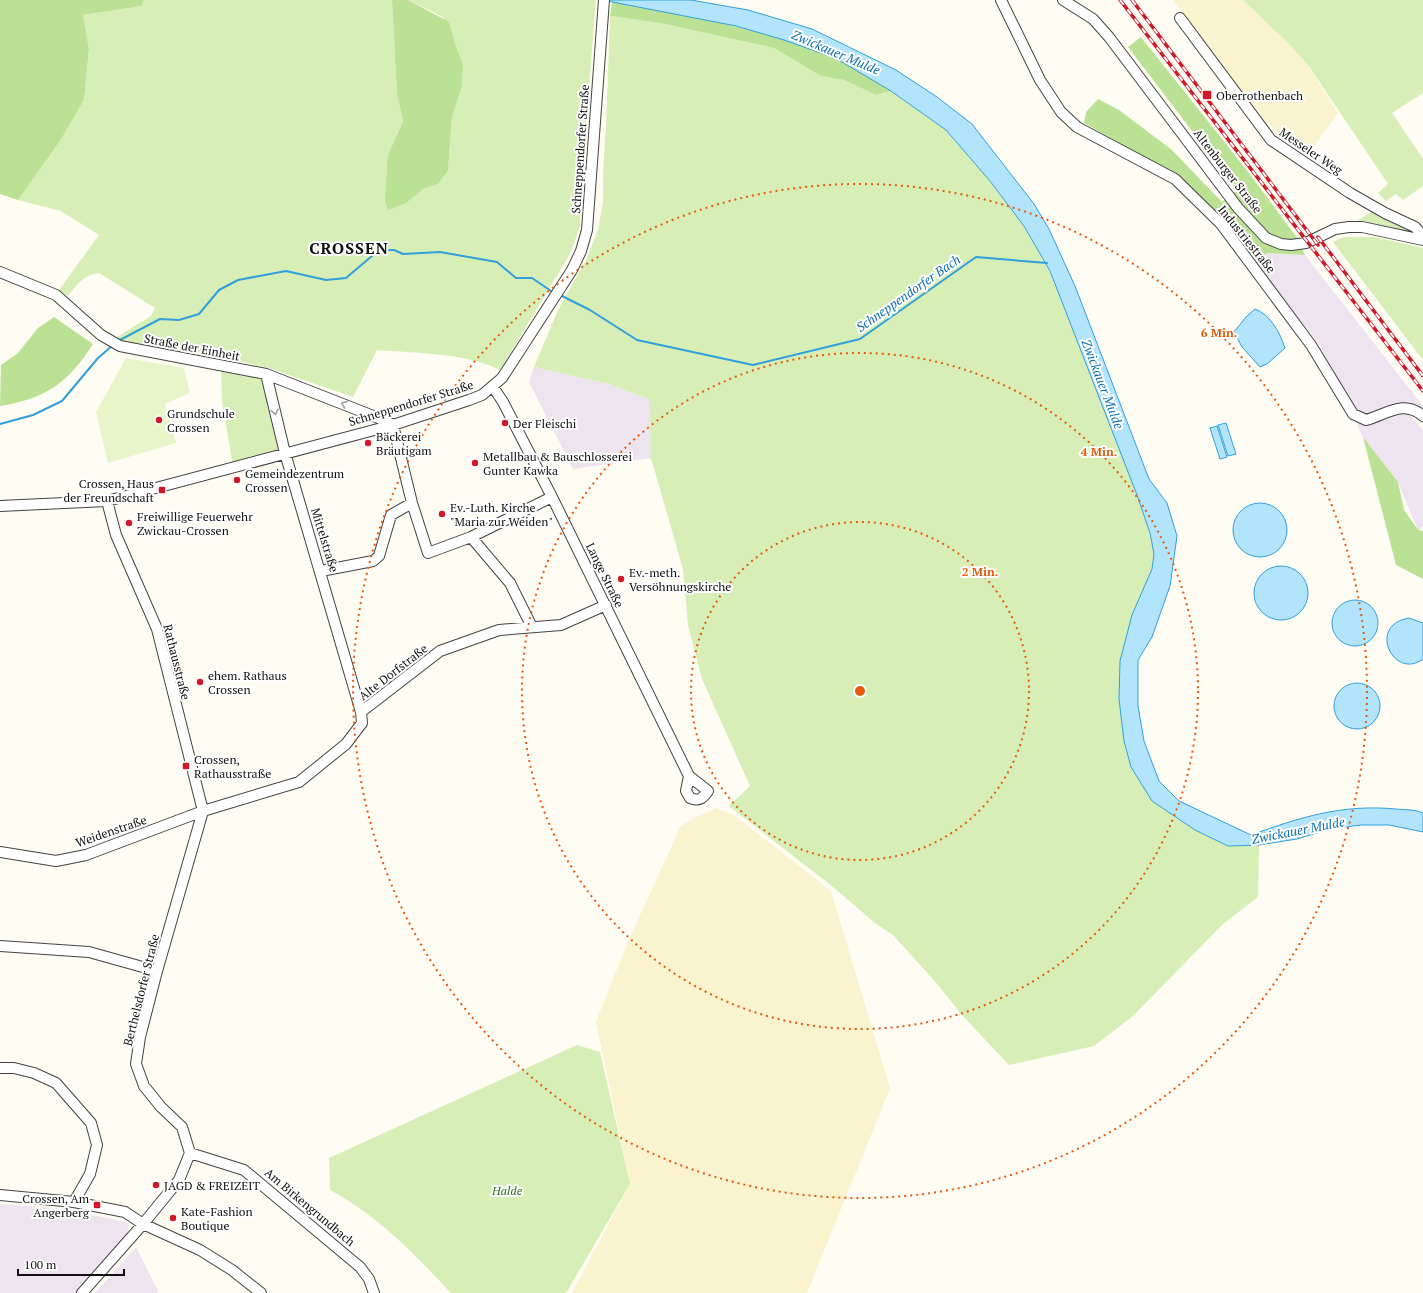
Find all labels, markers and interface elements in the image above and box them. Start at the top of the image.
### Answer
water label: Zwickauer Mulde [789,25,883,79]
street label: Schneppendorfer Straße [568,84,592,214]
place label: Oberrothenbach [1216,88,1303,103]
marker: Oberrothenbach [1201,89,1213,101]
street label: Messeler Weg [1277,124,1346,178]
street label: Altenburger Straße [1191,126,1265,216]
street label: Industriestraße [1215,202,1279,276]
district label: CROSSEN [309,237,389,259]
water label: Schneppendorfer Bach [852,250,964,336]
text: 6 Min. [1201,325,1237,340]
street label: Straße der Einheit [143,330,242,364]
water label: Zwickauer Mulde [1078,337,1128,432]
street label: Schneppendorfer Straße [347,377,475,429]
one-way arrow [341,401,348,409]
place label: Grundschule Crossen [167,406,235,435]
one-way arrow [270,408,279,415]
marker: Grundschule Crossen [154,415,164,425]
place label: Der Fleischi [513,416,577,431]
marker: Der Fleischi [500,418,510,428]
place label: Bäckerei Bräutigam [376,429,432,458]
marker: Bäckerei Bräutigam [363,438,373,448]
text: 4 Min. [1081,444,1117,459]
place label: Metallbau & Bauschlosserei Gunter Kawka [483,449,632,478]
marker: Metallbau & Bauschlosserei Gunter Kawka [470,458,480,468]
place label: Gemeindezentrum Crossen [245,466,345,495]
marker: Gemeindezentrum Crossen [232,475,242,485]
place label: Crossen, Haus der Freundschaft [64,476,155,505]
marker: Crossen, Haus der Freundschaft [157,485,167,495]
place label: Ev.-Luth. Kirche "Maria zur Weiden" [450,500,553,529]
street label: Mittelstraße [308,506,342,574]
place label: Freiwillige Feuerwehr Zwickau-Crossen [137,509,253,538]
marker: Ev.-Luth. Kirche "Maria zur Weiden" [437,509,447,519]
marker: Freiwillige Feuerwehr Zwickau-Crossen [124,518,134,528]
street label: Lange Straße [583,540,627,610]
text: 2 Min. [962,564,998,579]
place label: Ev.-meth. Versöhnungskirche [629,565,731,594]
marker: Ev.-meth. Versöhnungskirche [616,574,626,584]
street label: Rathausstraße [160,623,194,701]
street label: Alte Dorfstraße [356,641,430,703]
place label: ehem. Rathaus Crossen [208,668,287,697]
marker: ehem. Rathaus Crossen [195,677,205,687]
centre of rings [853,684,867,698]
place label: Crossen, Rathausstraße [194,752,271,781]
marker: Crossen, Rathausstraße [181,761,191,771]
street label: Weidenstraße [74,812,148,850]
water label: Zwickauer Mulde [1250,812,1346,848]
street label: Berthelsdorfer Straße [120,932,162,1048]
street label: Am Birkengrundbach [262,1165,358,1249]
place label: JAGD & FREIZEIT [164,1178,261,1193]
marker: JAGD & FREIZEIT [151,1180,161,1190]
park label: Halde [491,1183,523,1198]
place label: Crossen, Am Angerberg [22,1191,90,1220]
marker: Crossen, Am Angerberg [92,1200,102,1210]
place label: Kate-Fashion Boutique [181,1204,253,1233]
marker: Kate-Fashion Boutique [168,1213,178,1223]
scale bar [18,1251,124,1277]
text: 100 m [24,1257,57,1272]

